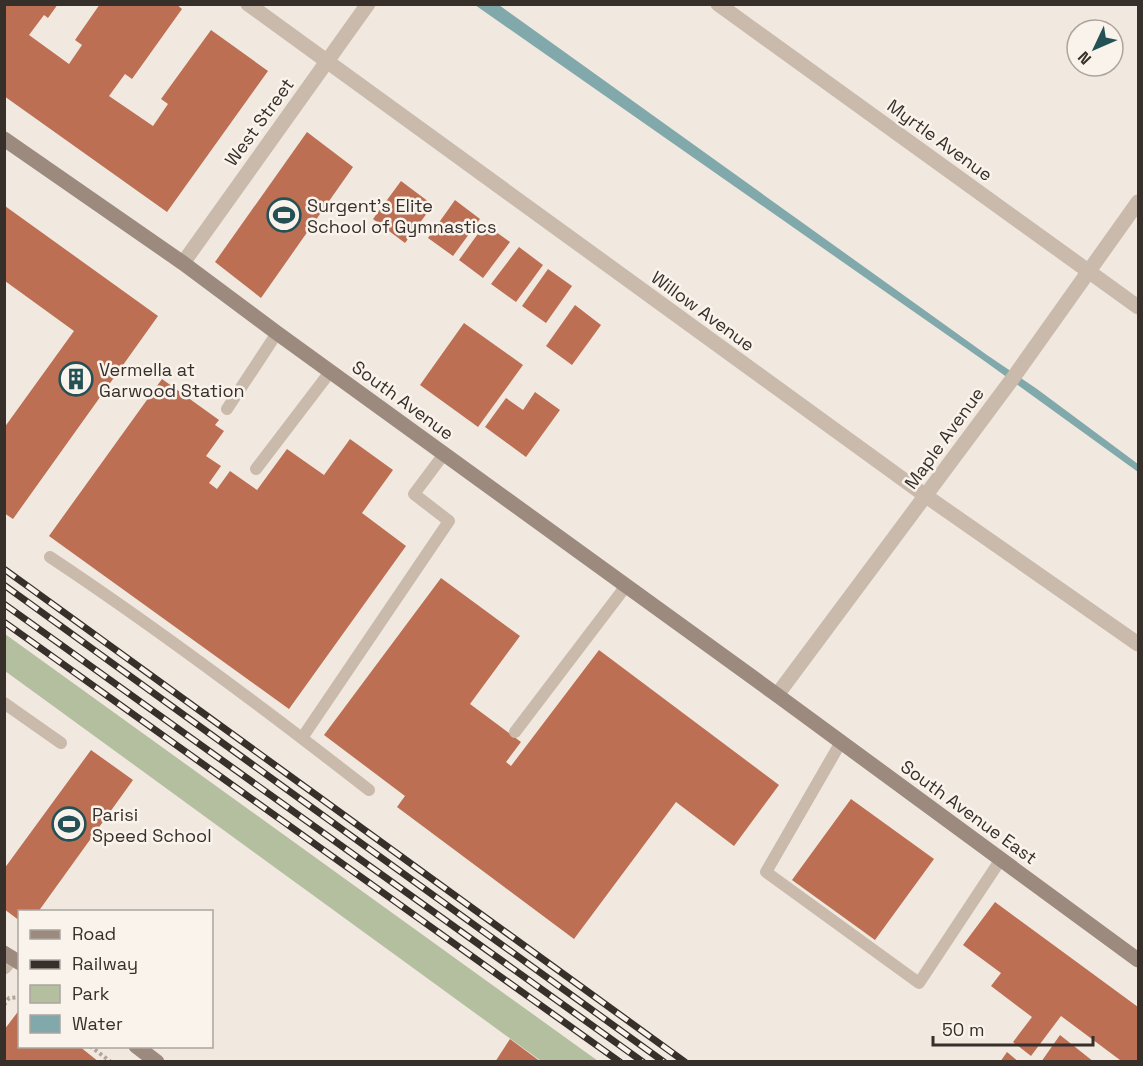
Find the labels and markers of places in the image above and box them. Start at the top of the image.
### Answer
place label: Surgent's Elite School of Gymnastics [307,194,496,238]
sports icon: Surgent's Elite School of Gymnastics [266,197,302,233]
place label: Vermella at Garwood Station [99,358,245,402]
building icon: Vermella at Garwood Station [58,361,94,397]
place label: Parisi Speed School [92,803,212,847]
sports icon: Parisi Speed School [51,806,87,842]

